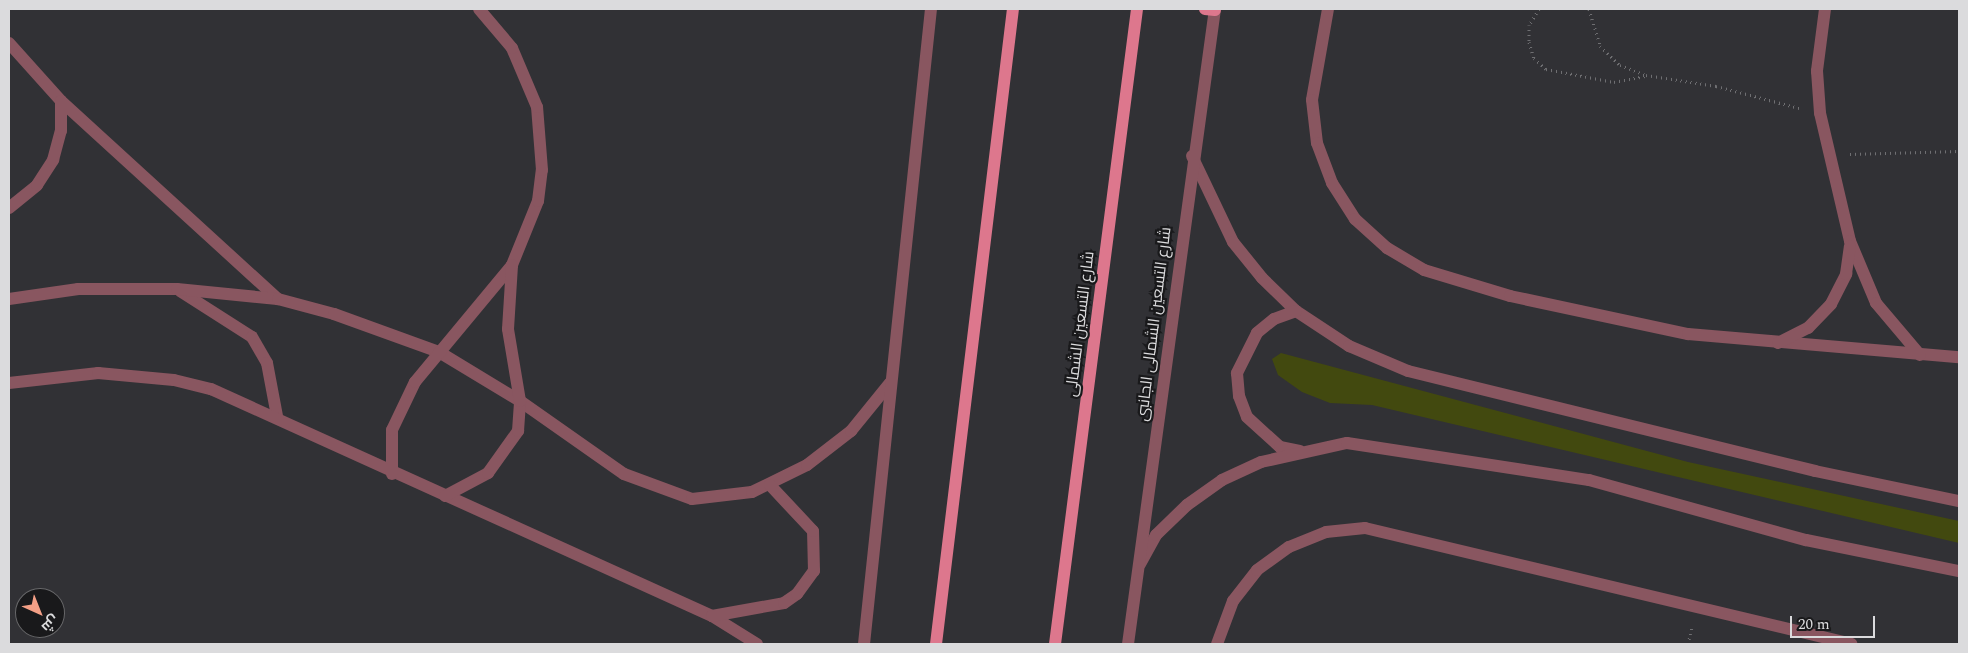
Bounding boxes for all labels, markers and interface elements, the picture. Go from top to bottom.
street label: شارع التسعين الشمالى الجانبى [1133,226,1175,422]
street label: شارع التسعين الشمالى [1062,250,1098,398]
north arrow [15,588,65,638]
scale bar [1793,606,1878,638]
text: ش [36,610,64,637]
text: 20 m [1798,613,1830,636]

